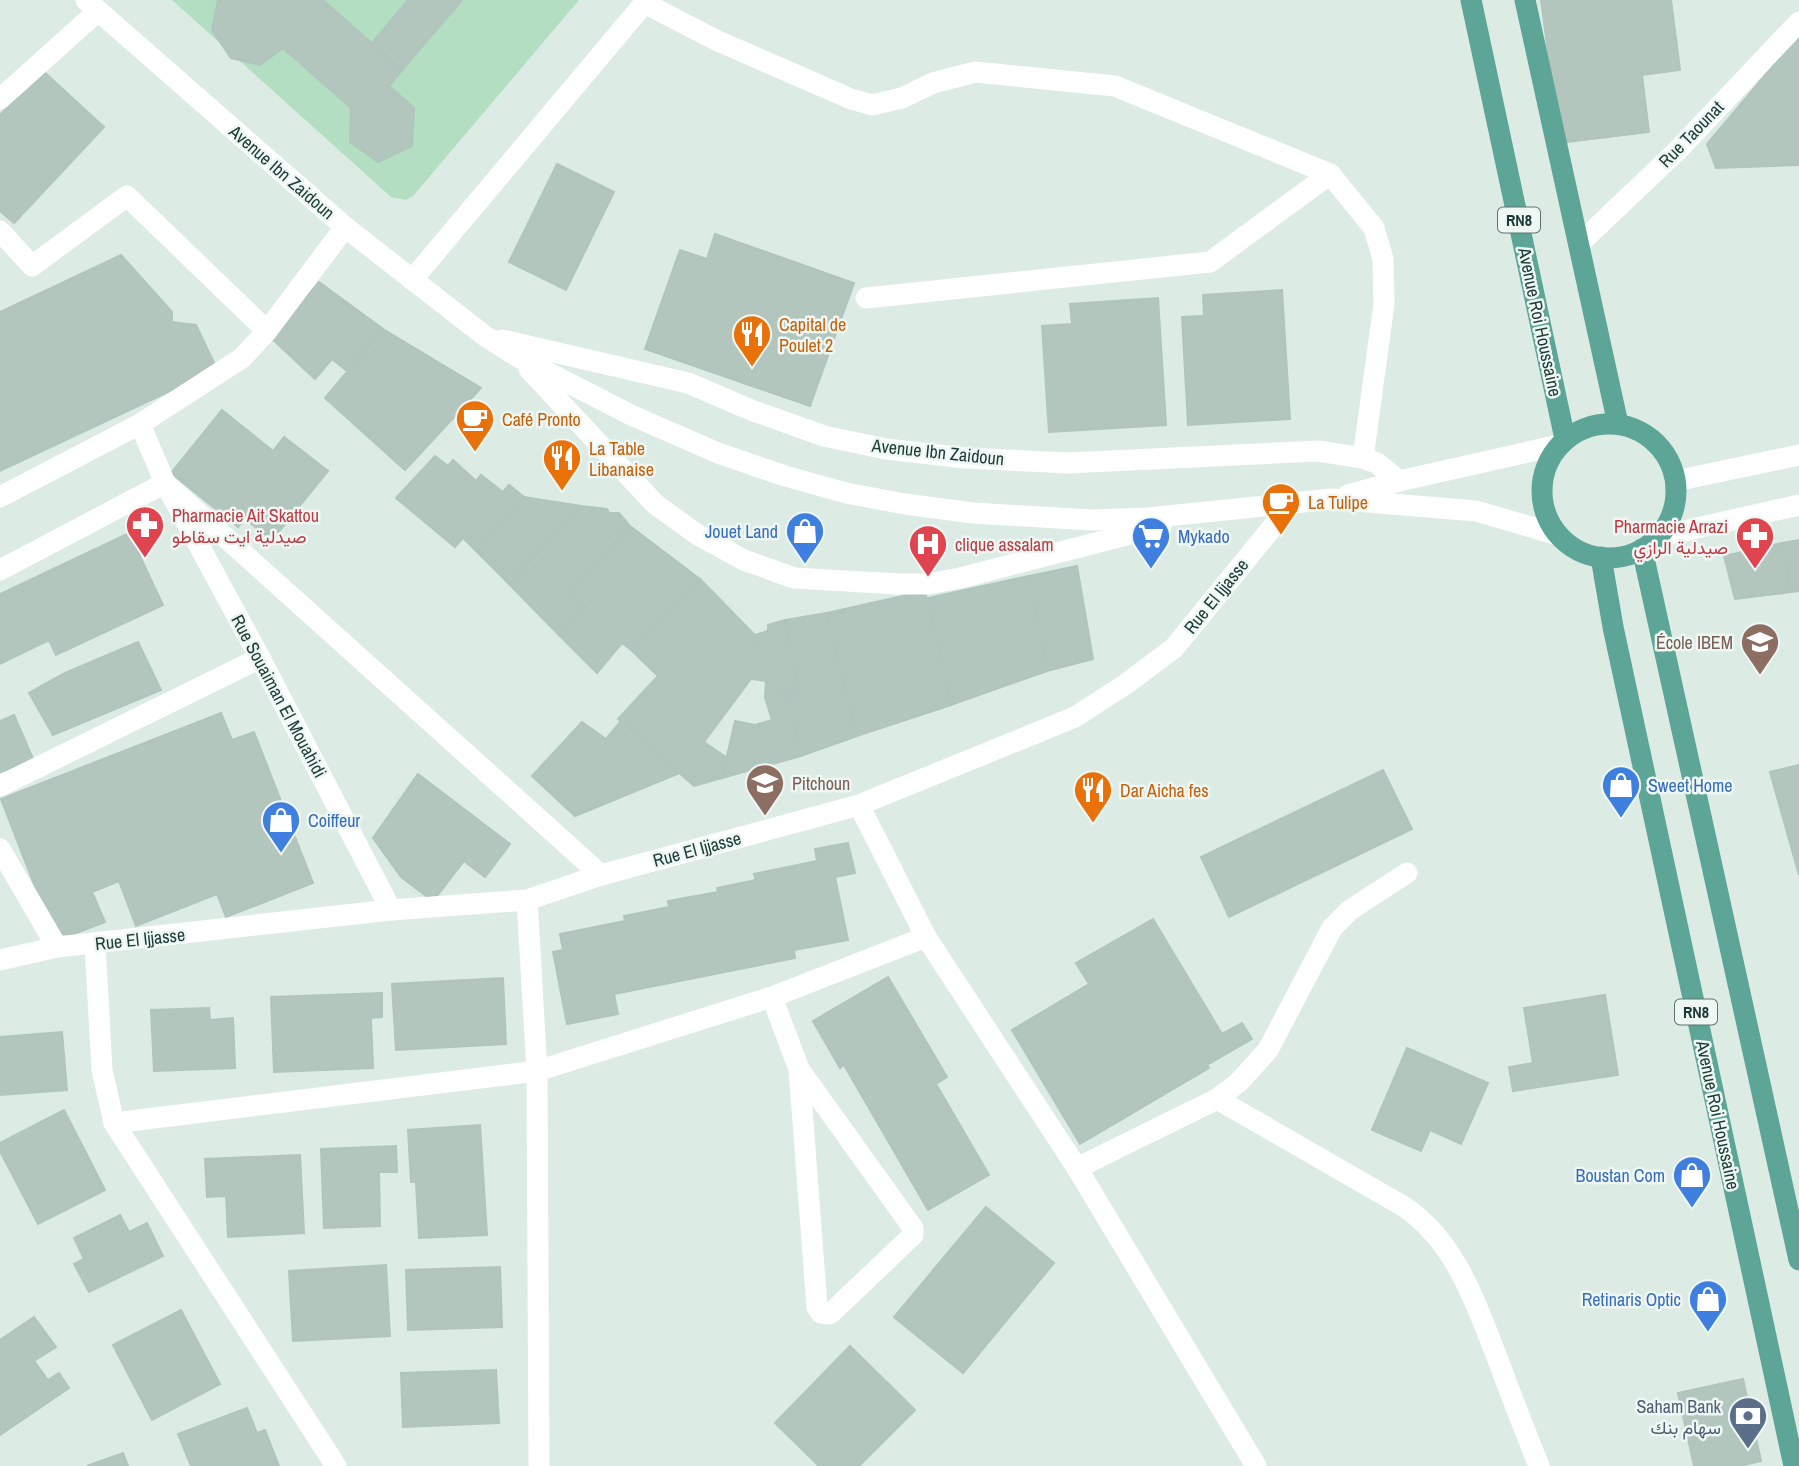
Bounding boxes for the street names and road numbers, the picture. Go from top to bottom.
street label: Rue Taounat [1653,95,1729,173]
street label: Avenue Ibn Zaidoun [223,118,340,225]
road number: RN8 [1498,208,1540,232]
street label: Avenue Roi Houssaine [1512,244,1568,399]
street label: Avenue Ibn Zaidoun [870,433,1005,471]
street label: Rue El Ijjasse [1178,553,1254,639]
street label: Rue Souaiman El Mouahidi [225,610,333,782]
street label: Rue El Ijjasse [650,825,744,873]
street label: Rue El Ijjasse [94,922,186,956]
road number: RN8 [1675,1000,1717,1024]
street label: Avenue Roi Houssaine [1690,1037,1746,1192]

